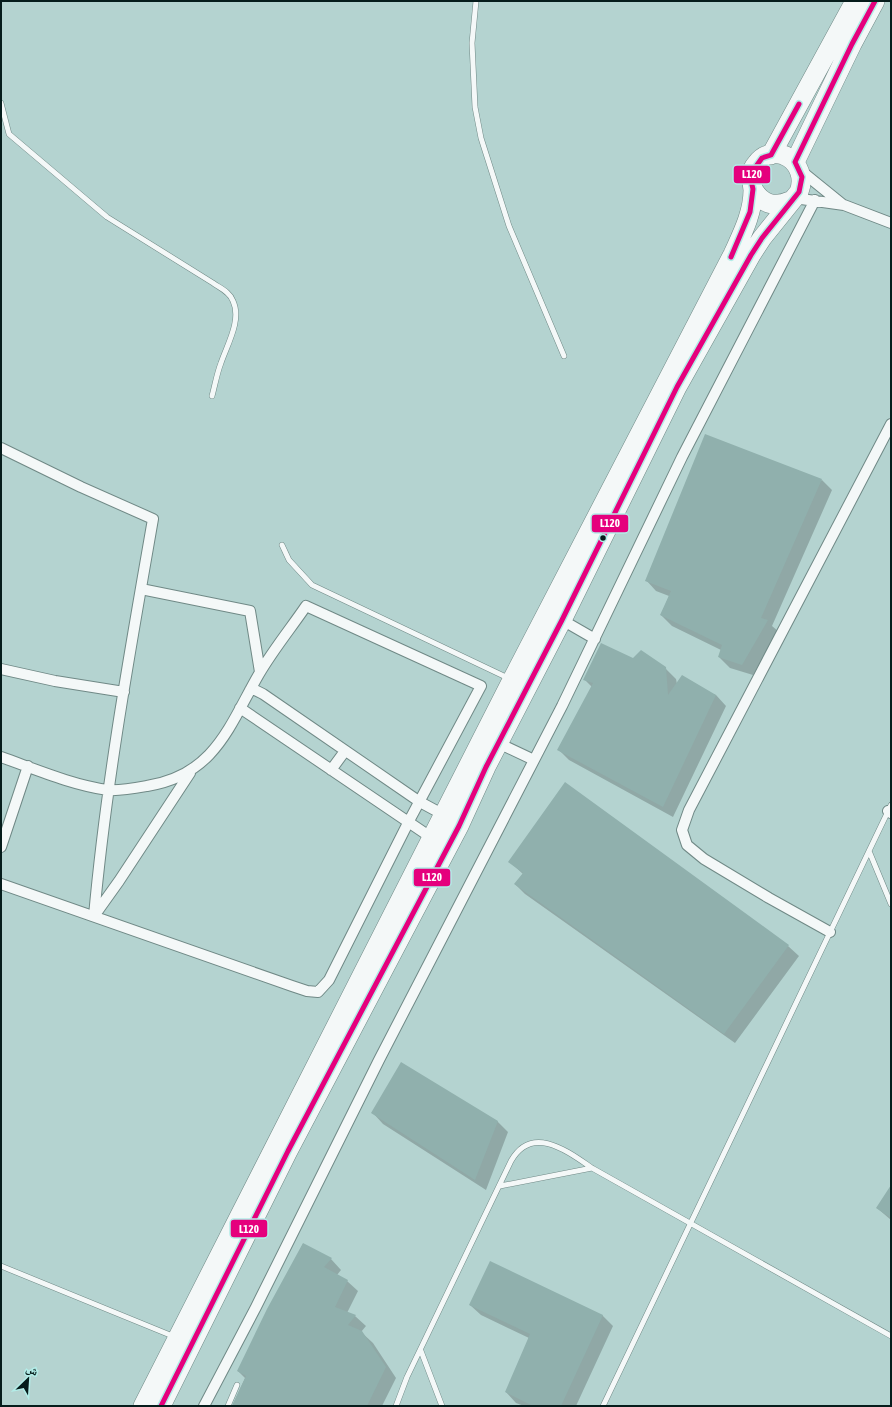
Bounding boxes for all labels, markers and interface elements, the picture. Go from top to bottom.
line badge: L120 [733,165,771,184]
text: L120 [742,168,762,180]
line badge: L120 [591,514,629,533]
text: L120 [600,517,620,529]
unlabelled marker [598,533,608,543]
line badge: L120 [413,868,451,887]
text: L120 [422,871,442,883]
line badge: L120 [230,1219,268,1238]
text: L120 [239,1223,259,1235]
north arrow [8,1359,48,1399]
text: ش [24,1362,40,1380]

